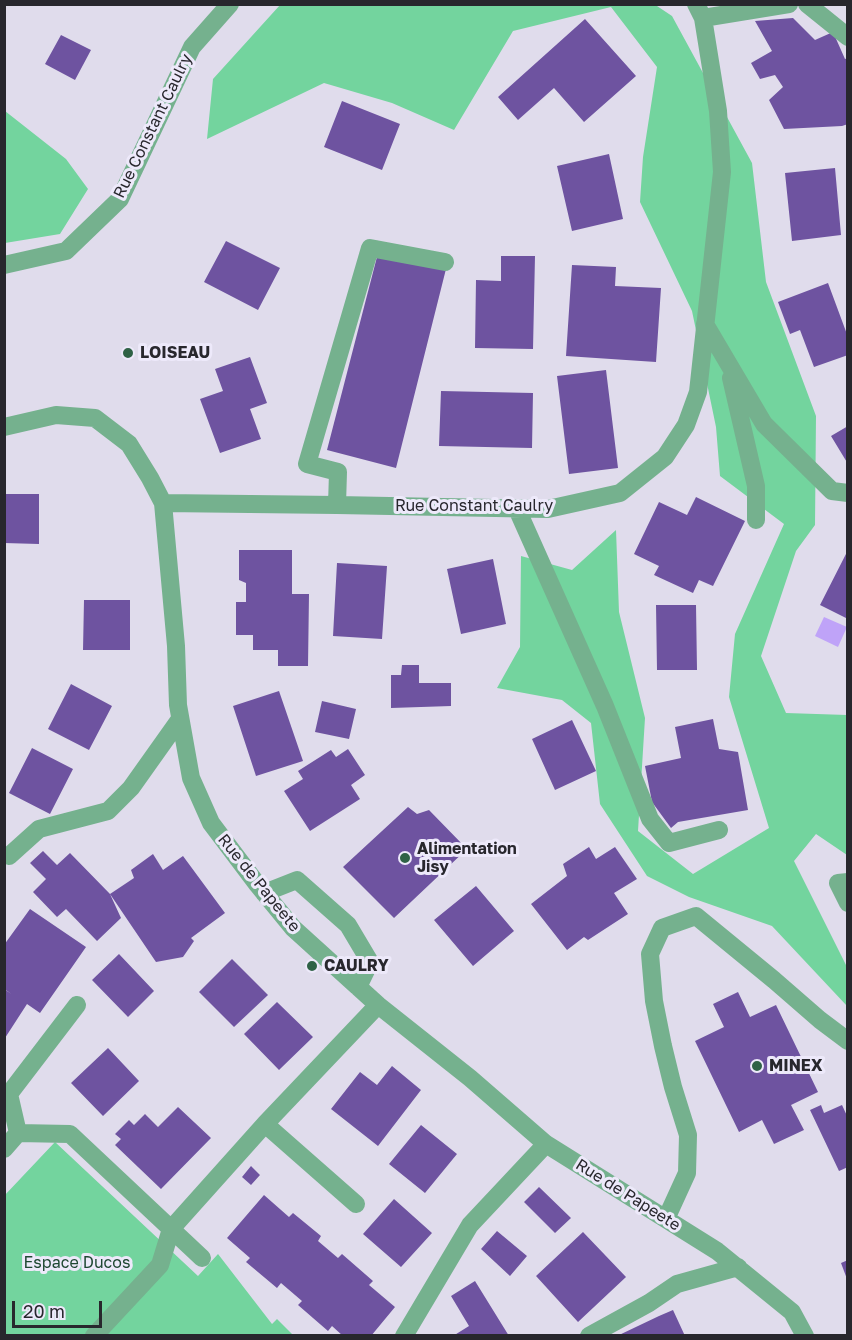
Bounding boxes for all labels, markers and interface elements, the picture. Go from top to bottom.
street label: Rue Constant Caulry [110,51,196,201]
place label: LOISEAU [140,343,210,363]
marker: LOISEAU [121,346,135,360]
street label: Rue Constant Caulry [395,496,553,516]
street label: Rue de Papeete [214,830,304,936]
place label: Alimentation Jisy [417,839,517,877]
marker: Alimentation Jisy [398,851,412,865]
place label: CAULRY [324,956,389,976]
marker: CAULRY [305,959,319,973]
place label: MINEX [769,1056,822,1076]
marker: MINEX [750,1059,764,1073]
street label: Rue de Papeete [572,1155,684,1235]
park label: Espace Ducos [24,1253,130,1273]
scale bar [15,1289,105,1327]
text: 20 m [23,1300,65,1322]

